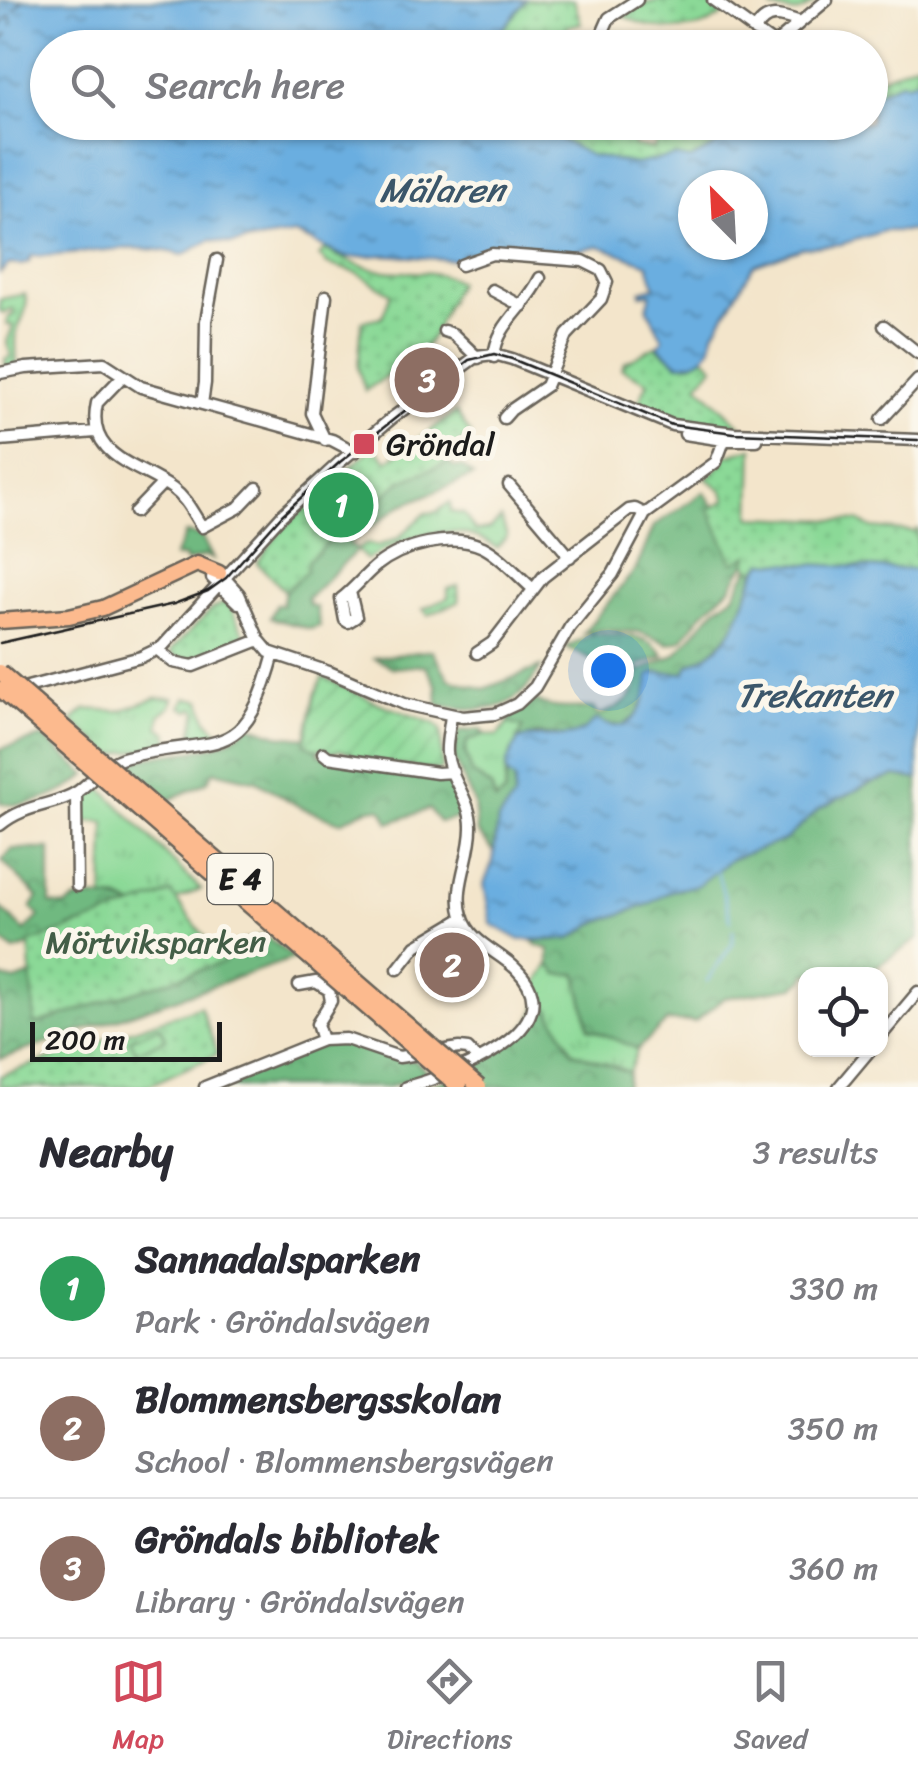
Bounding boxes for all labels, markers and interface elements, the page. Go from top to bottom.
search box [30,30,888,140]
text: Search here [145,52,345,119]
icon: search [65,58,120,113]
water label: Mälaren [379,159,508,221]
north arrow [678,170,768,260]
pin: 3 [394,342,460,418]
place label: Gröndal [386,416,495,473]
marker: Gröndal [351,431,377,457]
pin: 1 [308,468,374,542]
your location [583,645,634,696]
water label: Trekanten [737,664,895,726]
road number: E 4 [208,854,272,904]
park label: Mörtviksparken [46,914,266,971]
pin: 2 [420,928,484,1002]
map controls [798,967,888,1057]
button: locate [798,967,888,1057]
text: 200 m [45,1015,125,1064]
scale bar [30,1017,222,1062]
text: Nearby [40,1115,173,1189]
text: 3 results [753,1124,878,1181]
text: Sannadalsparken [135,1226,420,1293]
text: 1 [66,1260,79,1317]
text: 330 m [790,1260,878,1317]
text: Park · Gröndalsvägen [135,1293,430,1350]
text: Blommensbergsskolan [135,1366,501,1433]
text: 2 [63,1400,82,1457]
text: 350 m [788,1400,878,1457]
text: School · Blommensbergsvägen [135,1433,554,1490]
text: Gröndals bibliotek [135,1506,439,1573]
text: 3 [64,1540,81,1597]
text: 360 m [789,1540,878,1597]
text: Library · Gröndalsvägen [135,1573,464,1630]
tab: Map [111,1654,166,1763]
tab: Directions [387,1654,512,1763]
tab: Saved [734,1654,807,1763]

